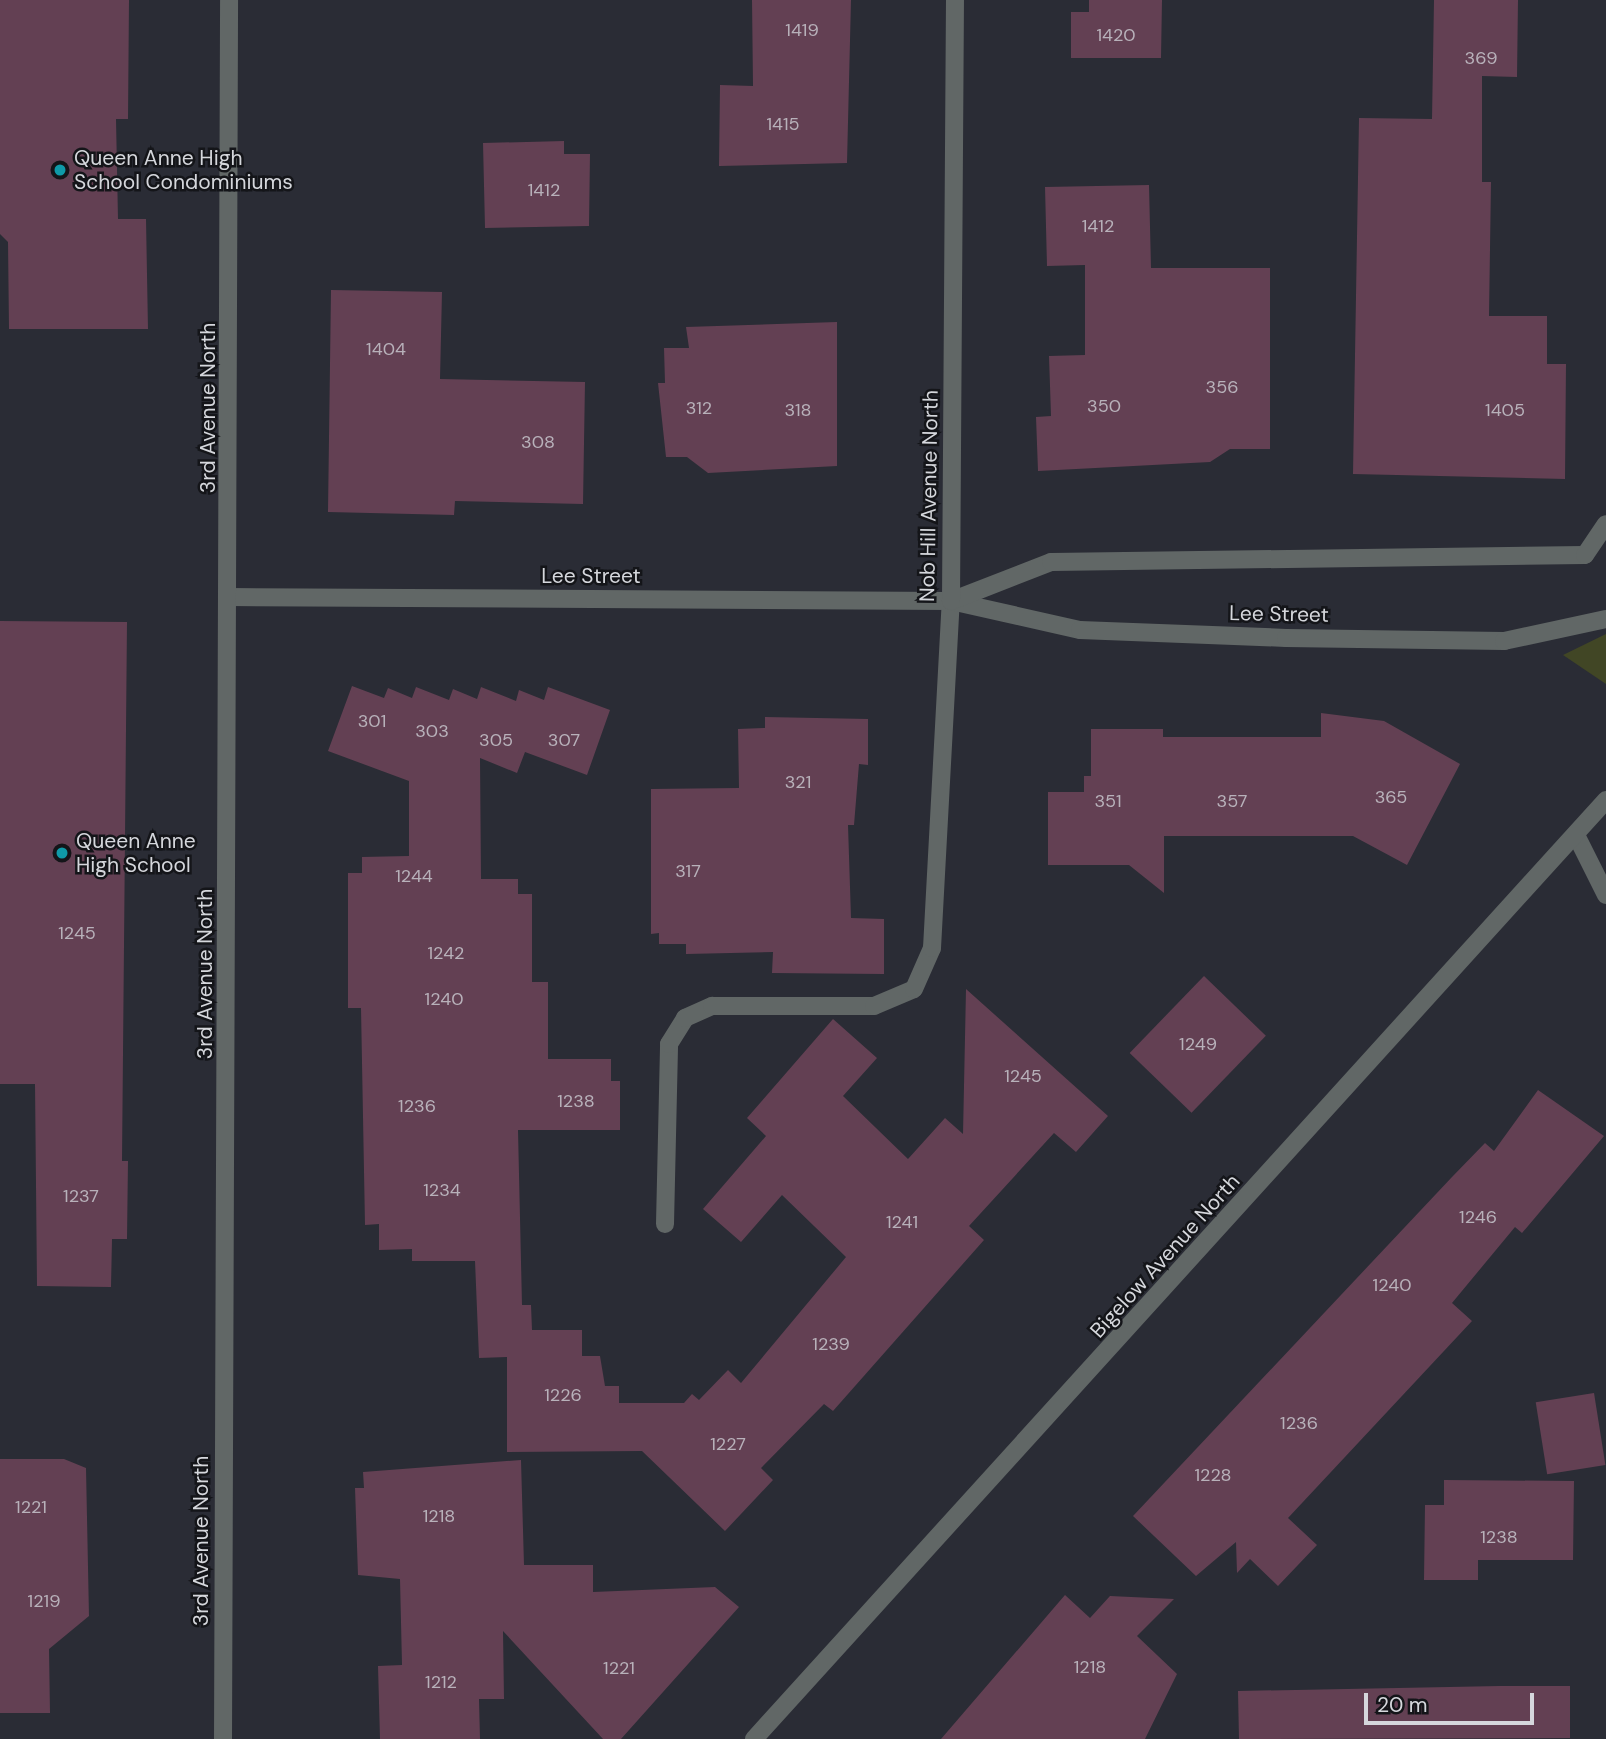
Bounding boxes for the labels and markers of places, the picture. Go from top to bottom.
place label: Queen Anne High School Condominiums [74,145,293,195]
marker: Queen Anne High School Condominiums [52,162,68,178]
place label: Queen Anne High School [76,828,196,878]
marker: Queen Anne High School [54,845,70,861]

